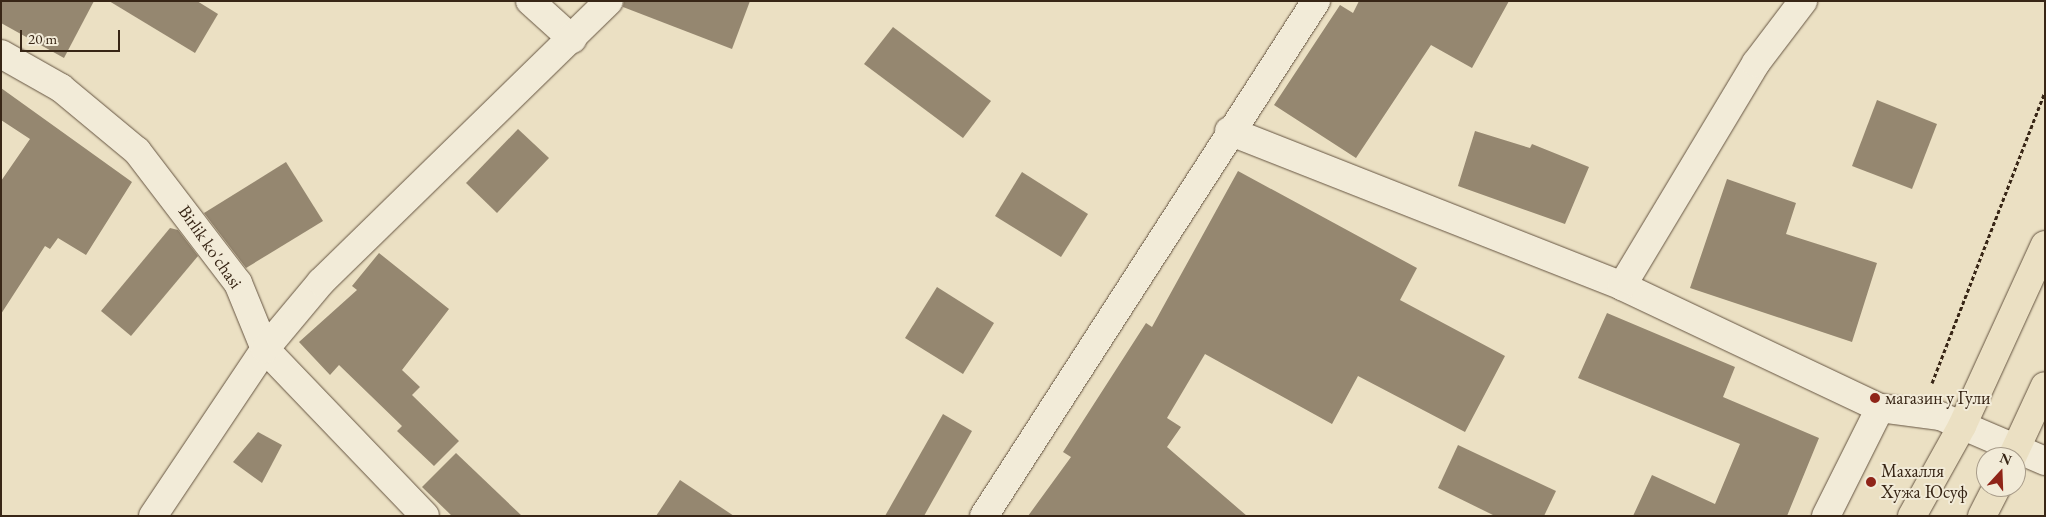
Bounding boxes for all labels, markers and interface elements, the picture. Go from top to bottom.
scale bar [22,20,122,52]
text: 20 m [28,29,57,48]
street label: Birlik ko'chasi [173,201,247,293]
place label: магазин у Гули [1885,387,1991,409]
marker: магазин у Гули [1869,392,1881,404]
north arrow [1976,447,2026,497]
text: N [1997,448,2014,469]
place label: Махалля Хужа Юсуф [1881,461,1968,504]
marker: Махалля Хужа Юсуф [1865,476,1877,488]

